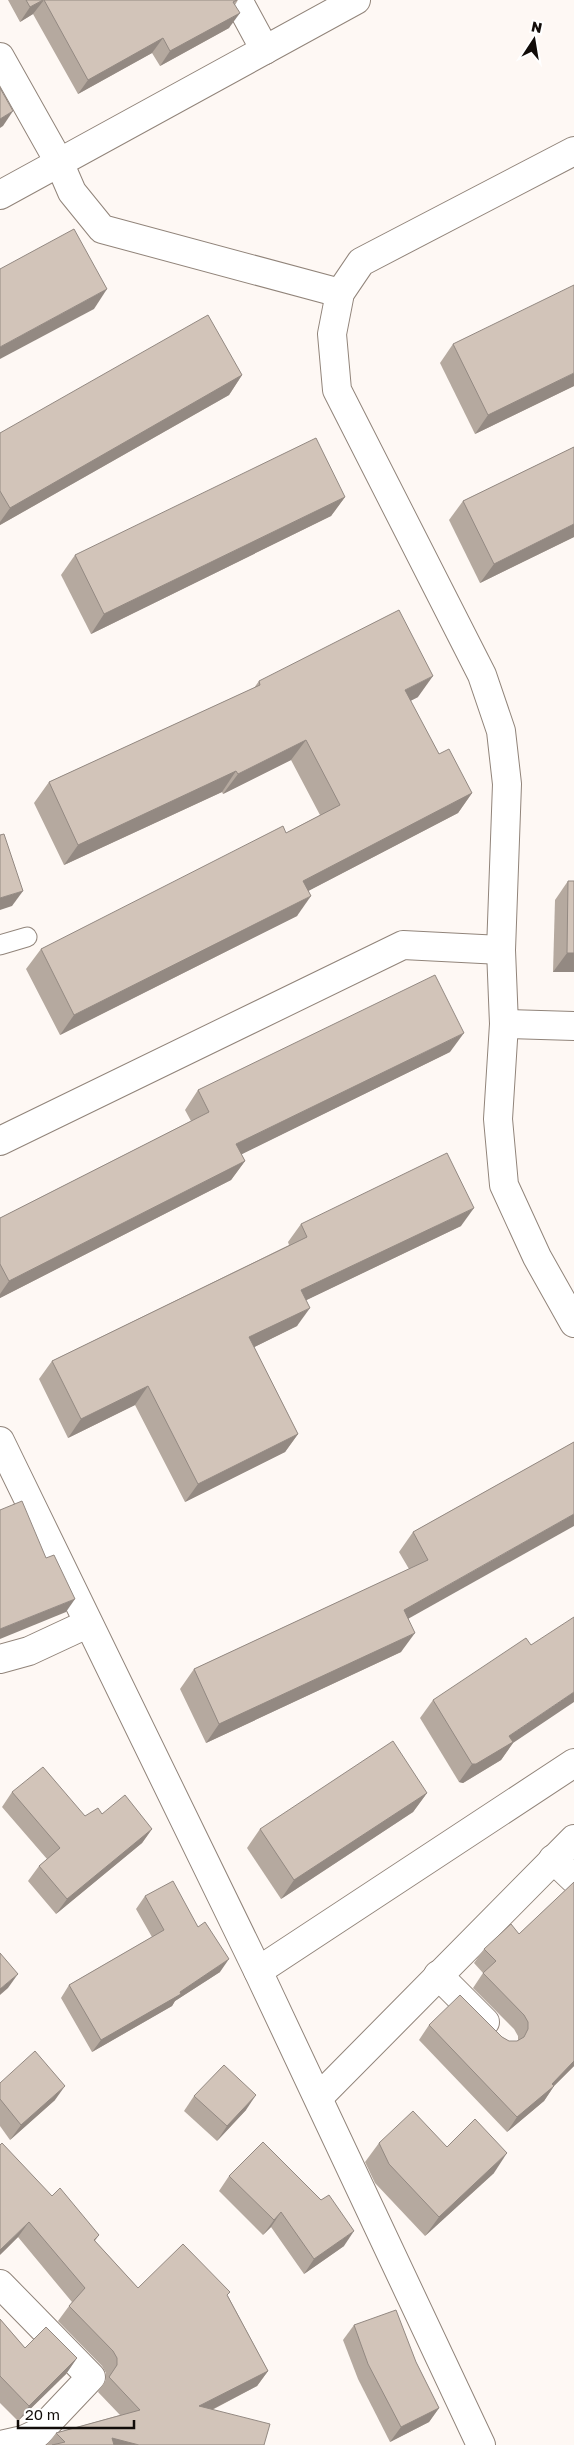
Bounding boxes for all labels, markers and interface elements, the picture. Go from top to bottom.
north arrow [509,15,559,65]
text: N [530,17,544,36]
scale bar [18,2398,134,2430]
text: 20 m [25,2405,60,2423]

